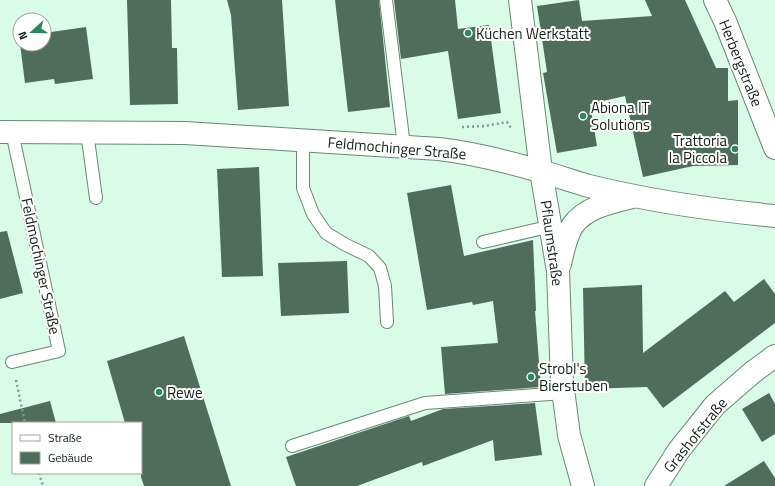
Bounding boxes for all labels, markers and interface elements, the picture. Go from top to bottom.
north arrow [12,12,52,52]
street label: Herbergstraße [713,16,769,110]
place label: Küchen Werkstatt [476,22,590,45]
marker: Küchen Werkstatt [463,28,473,38]
text: N [14,29,31,42]
place label: Abiona IT Solutions [591,96,650,136]
marker: Abiona IT Solutions [578,111,588,121]
place label: Trattoria la Piccola [669,129,727,169]
street label: Feldmochinger Straße [327,130,467,166]
marker: Trattoria la Piccola [730,144,740,154]
street label: Feldmochinger Straße [15,196,67,336]
street label: Pflaumstraße [535,199,569,287]
place label: Strobl's Bierstuben [539,357,608,397]
marker: Strobl's Bierstuben [526,372,536,382]
place label: Rewe [167,381,203,404]
marker: Rewe [154,387,164,397]
street label: Grashofstraße [657,392,733,478]
legend [12,422,142,474]
text: Straße [48,428,82,447]
text: Gebäude [48,448,93,467]

